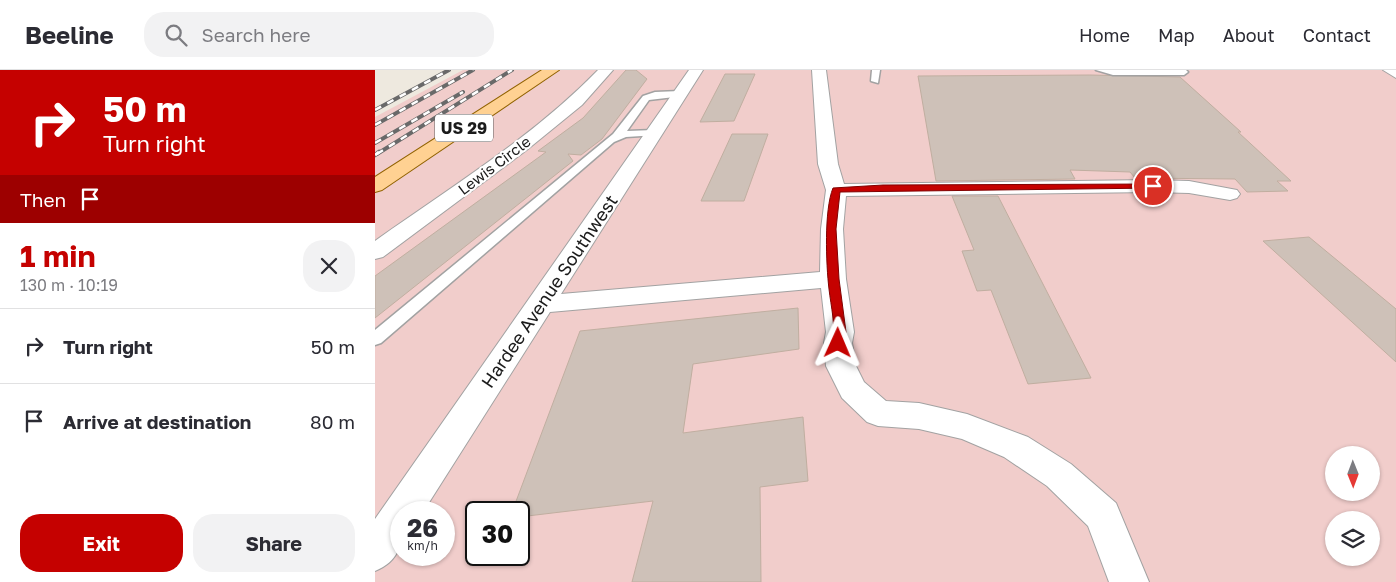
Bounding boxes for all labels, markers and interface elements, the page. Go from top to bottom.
search box [144,12,494,57]
text: Beeline [25,20,114,49]
icon: search [162,21,190,49]
text: Search here [202,23,310,46]
text: Home [1079,24,1130,46]
text: Map [1158,24,1195,46]
text: About [1223,24,1275,46]
text: Contact [1303,24,1371,46]
text: 50 m [103,88,186,130]
icon: right [20,90,85,155]
road number: US 29 [435,114,493,142]
text: Turn right [103,130,206,157]
street label: Lewis Circle [454,132,534,198]
pin [1132,165,1174,207]
icon: arrive [1139,172,1167,200]
icon: arrive [76,185,104,213]
text: Then [20,188,66,211]
street label: Hardee Avenue Southwest [476,190,622,392]
text: 1 min [20,238,96,274]
button: close [303,240,355,292]
text: 130 m · 10:19 [20,275,118,295]
position arrow [811,316,863,368]
icon: right [20,332,48,360]
text: Turn right [63,335,153,358]
text: 50 m [311,335,355,358]
icon: arrive [20,407,48,435]
text: Arrive at destination [63,410,251,433]
text: 80 m [310,410,355,433]
north arrow [1325,446,1380,501]
map controls [1325,446,1380,566]
speed limit sign: 30 [465,501,530,566]
button: layers [1325,511,1380,566]
text: 26 [407,512,438,543]
button: Exit [20,514,183,572]
button: Share [193,514,355,572]
text: km/h [407,538,438,553]

